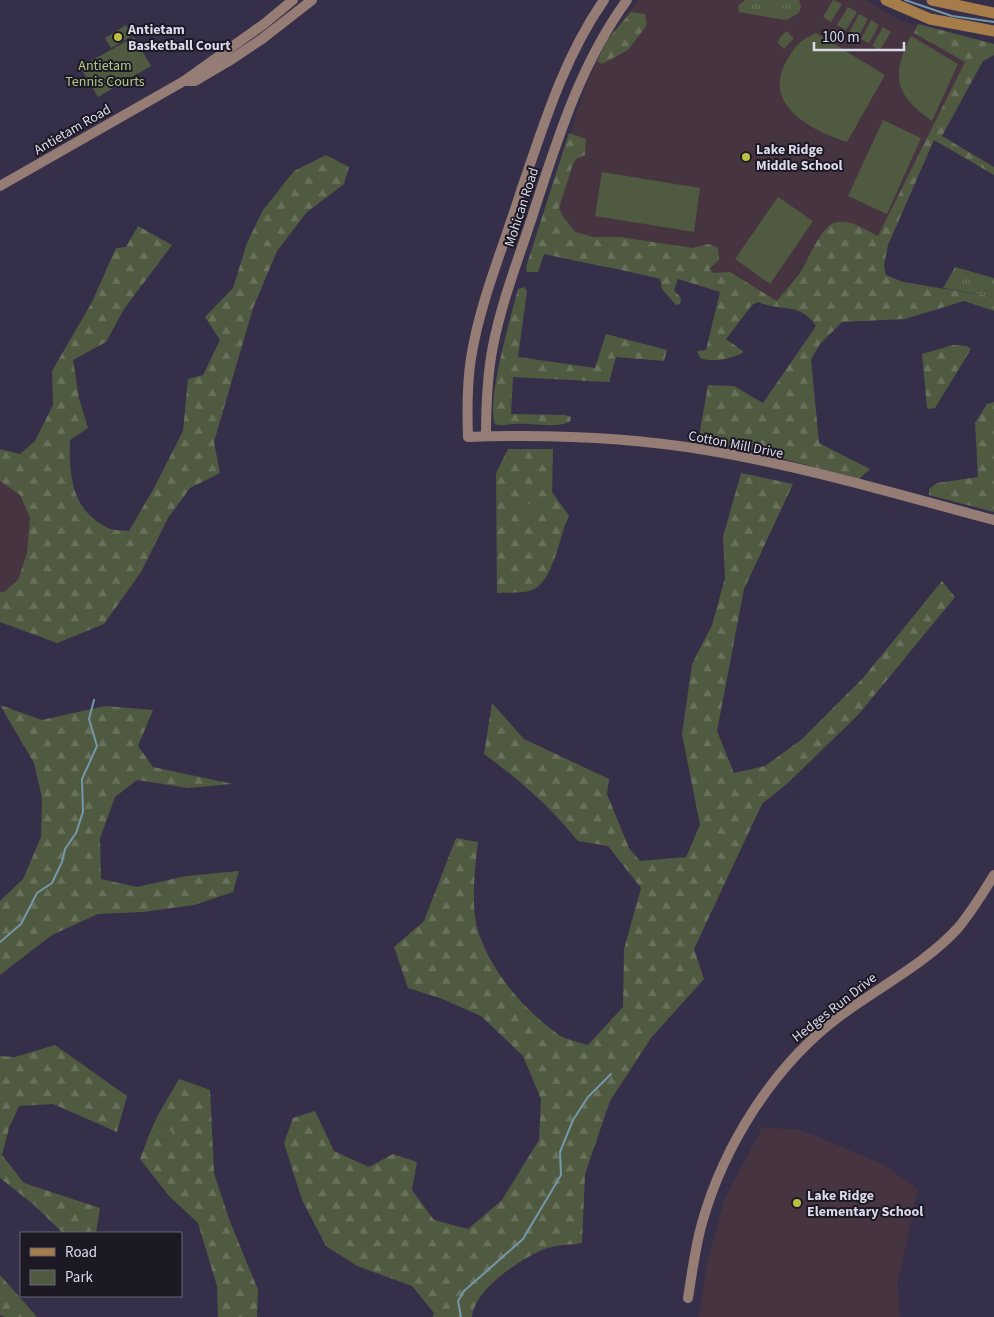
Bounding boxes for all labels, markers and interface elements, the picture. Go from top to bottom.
place label: Antietam Basketball Court [127,20,231,56]
scale bar [814,20,904,52]
text: 100 m [822,27,860,48]
marker: Antietam Basketball Court [112,31,124,43]
park label: Antietam Tennis Courts [65,56,145,92]
street label: Antietam Road [30,100,115,160]
place label: Lake Ridge Middle School [756,140,843,176]
marker: Lake Ridge Middle School [740,151,752,163]
street label: Mohican Road [500,165,544,250]
street label: Cotton Mill Drive [687,426,785,464]
street label: Hedges Run Drive [788,968,881,1047]
place label: Lake Ridge Elementary School [807,1186,923,1222]
marker: Lake Ridge Elementary School [791,1197,803,1209]
legend [20,1232,182,1297]
text: Road [65,1242,97,1263]
text: Park [65,1267,94,1288]

